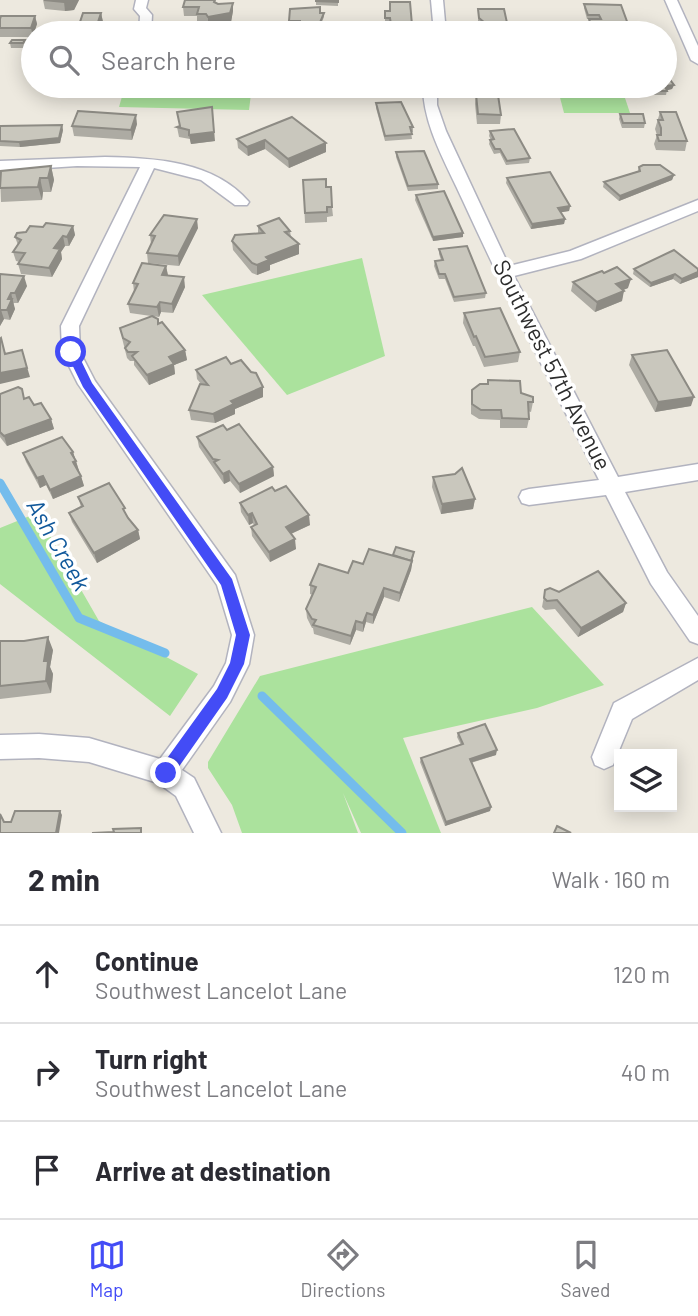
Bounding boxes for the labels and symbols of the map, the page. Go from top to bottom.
street label: Southwest 57th Avenue [488,255,618,474]
route start [55,336,86,367]
water label: Ash Creek [21,493,97,596]
route end [150,757,181,788]

